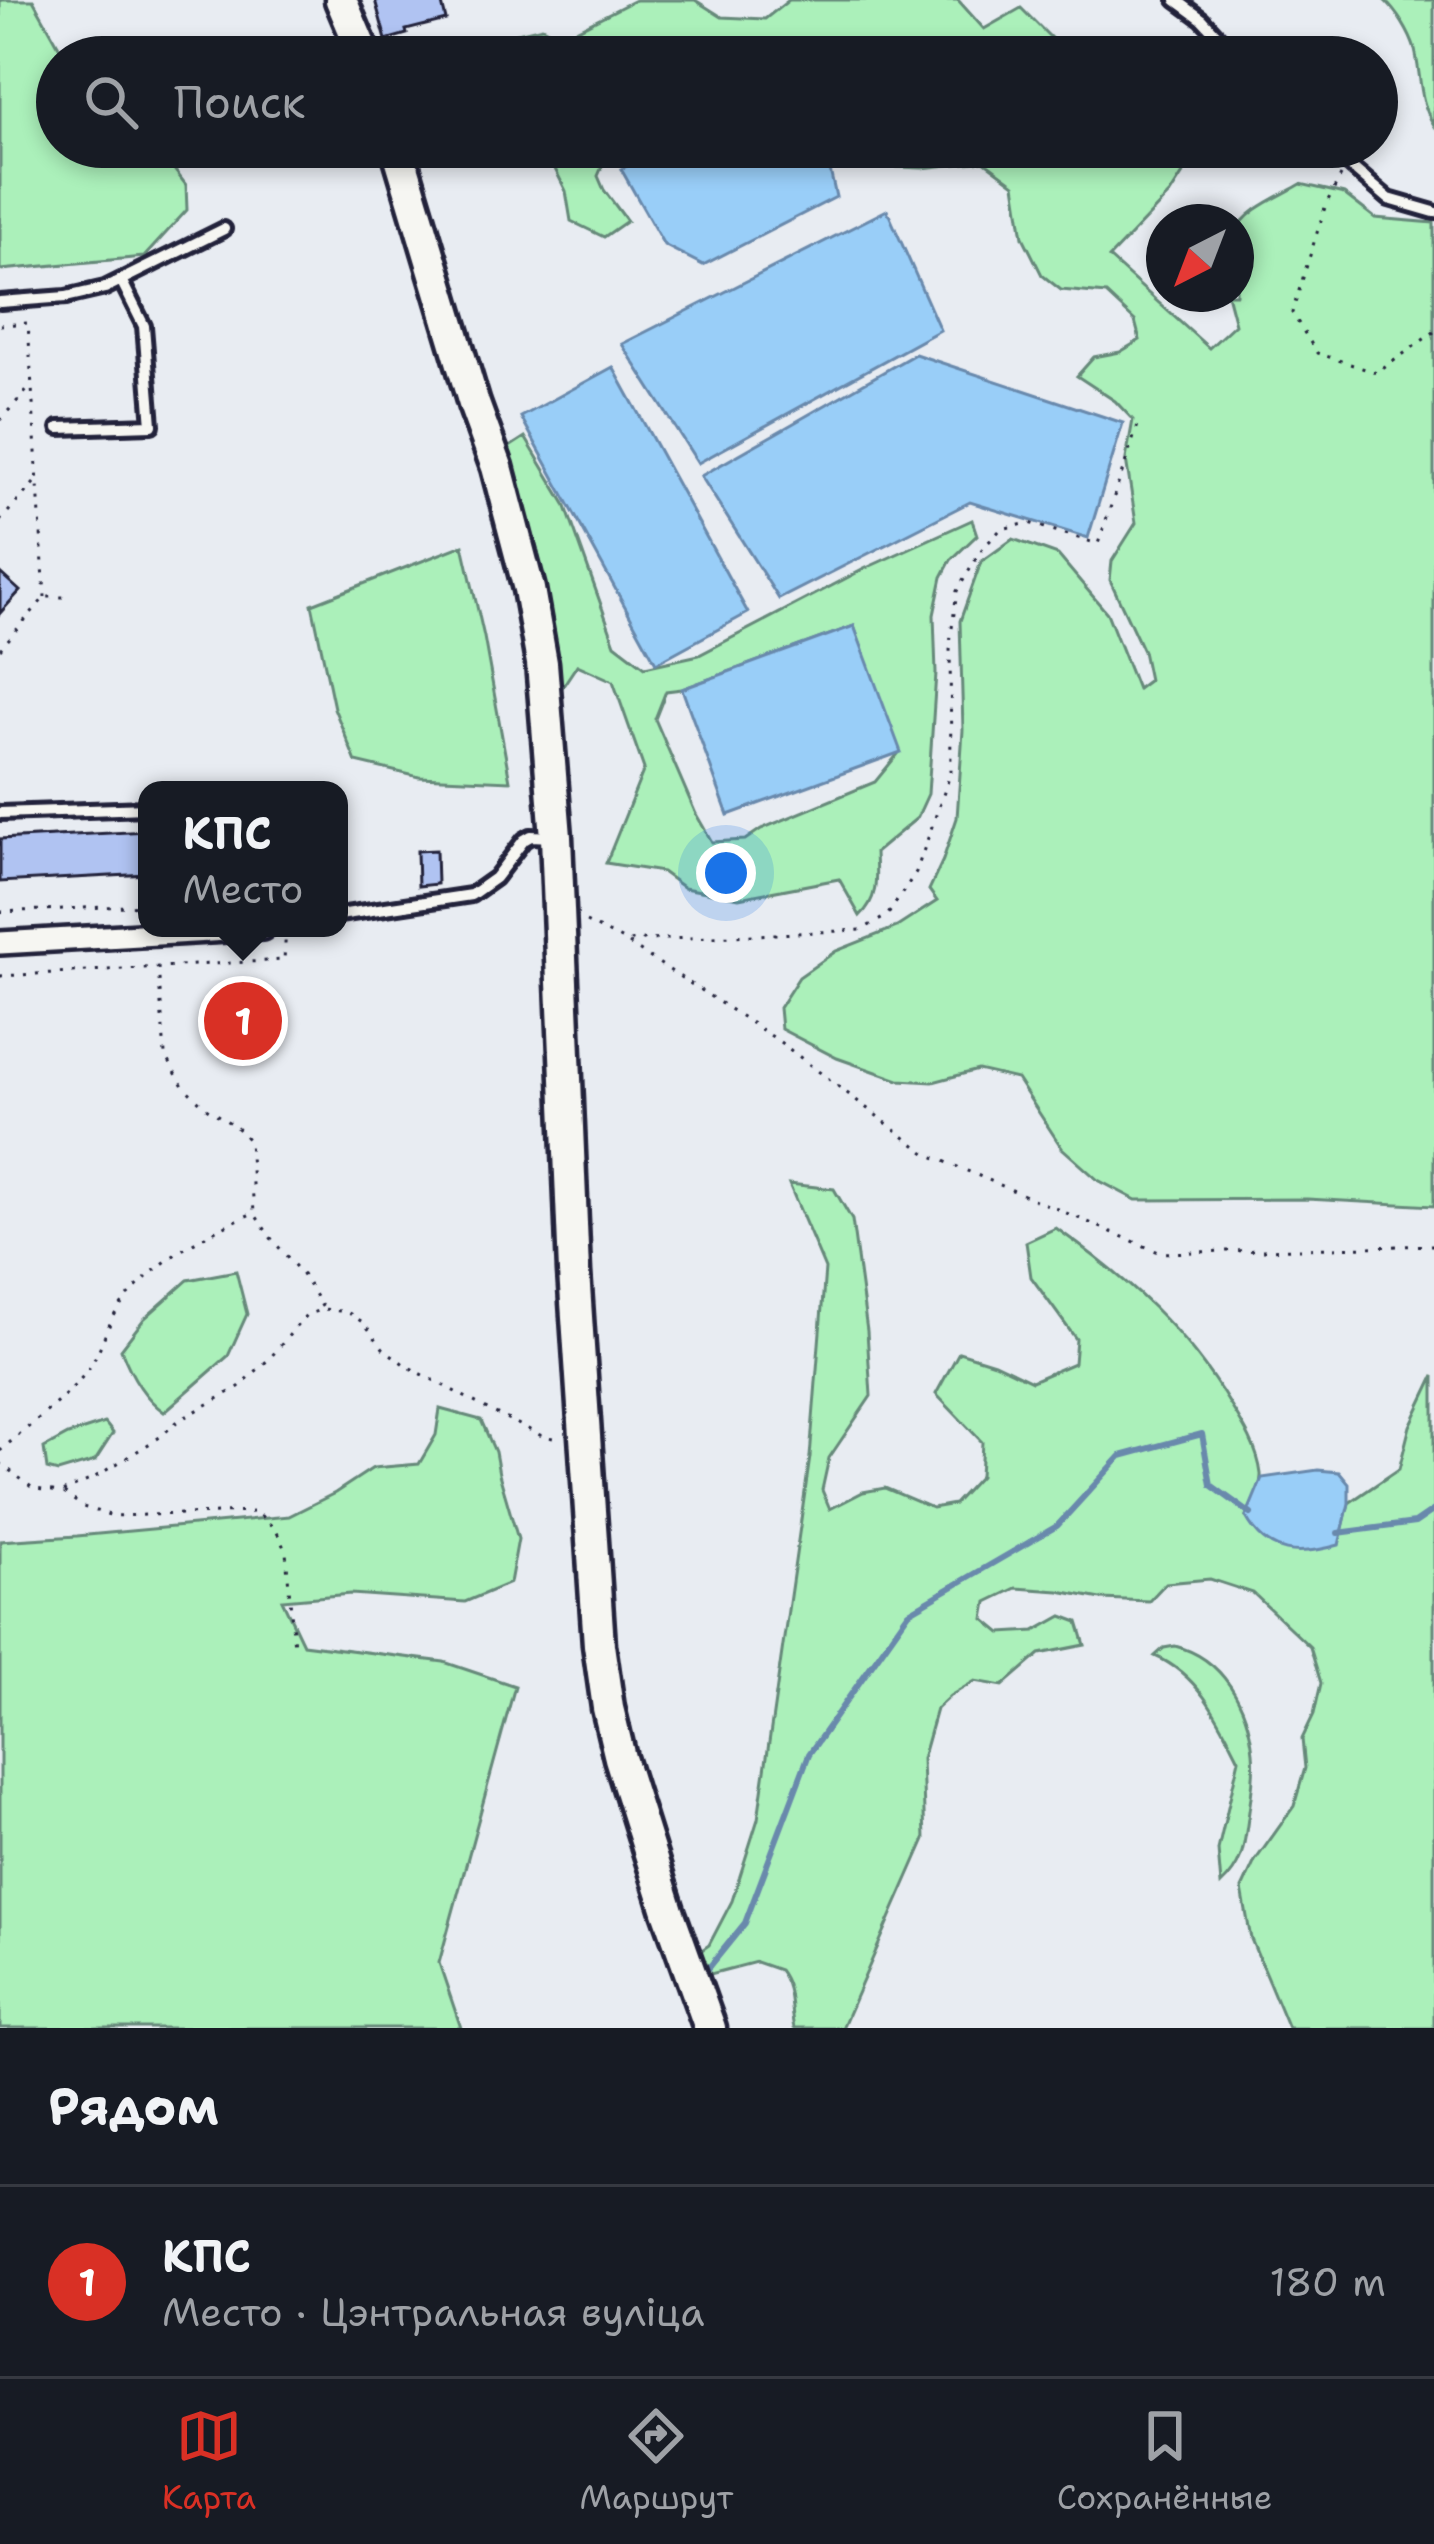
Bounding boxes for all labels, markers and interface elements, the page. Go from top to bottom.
search box [36,36,1398,168]
icon: search [78,69,144,135]
text: Поиск [174,72,305,132]
north arrow [1146,204,1254,312]
popup [138,781,348,937]
text: КПС [183,803,272,863]
your location [696,843,756,903]
text: Место [183,863,303,915]
pin: 1 [204,976,282,1066]
text: Рядом [48,2072,219,2140]
text: КПС [162,2226,251,2286]
text: 1 [78,2256,96,2308]
text: 180 m [1270,2256,1386,2308]
text: Место · Цэнтральная вуліца [162,2286,705,2338]
tab: Карта [162,2403,256,2520]
tab: Маршрут [579,2403,733,2520]
tab: Сохранённые [1057,2403,1272,2520]

